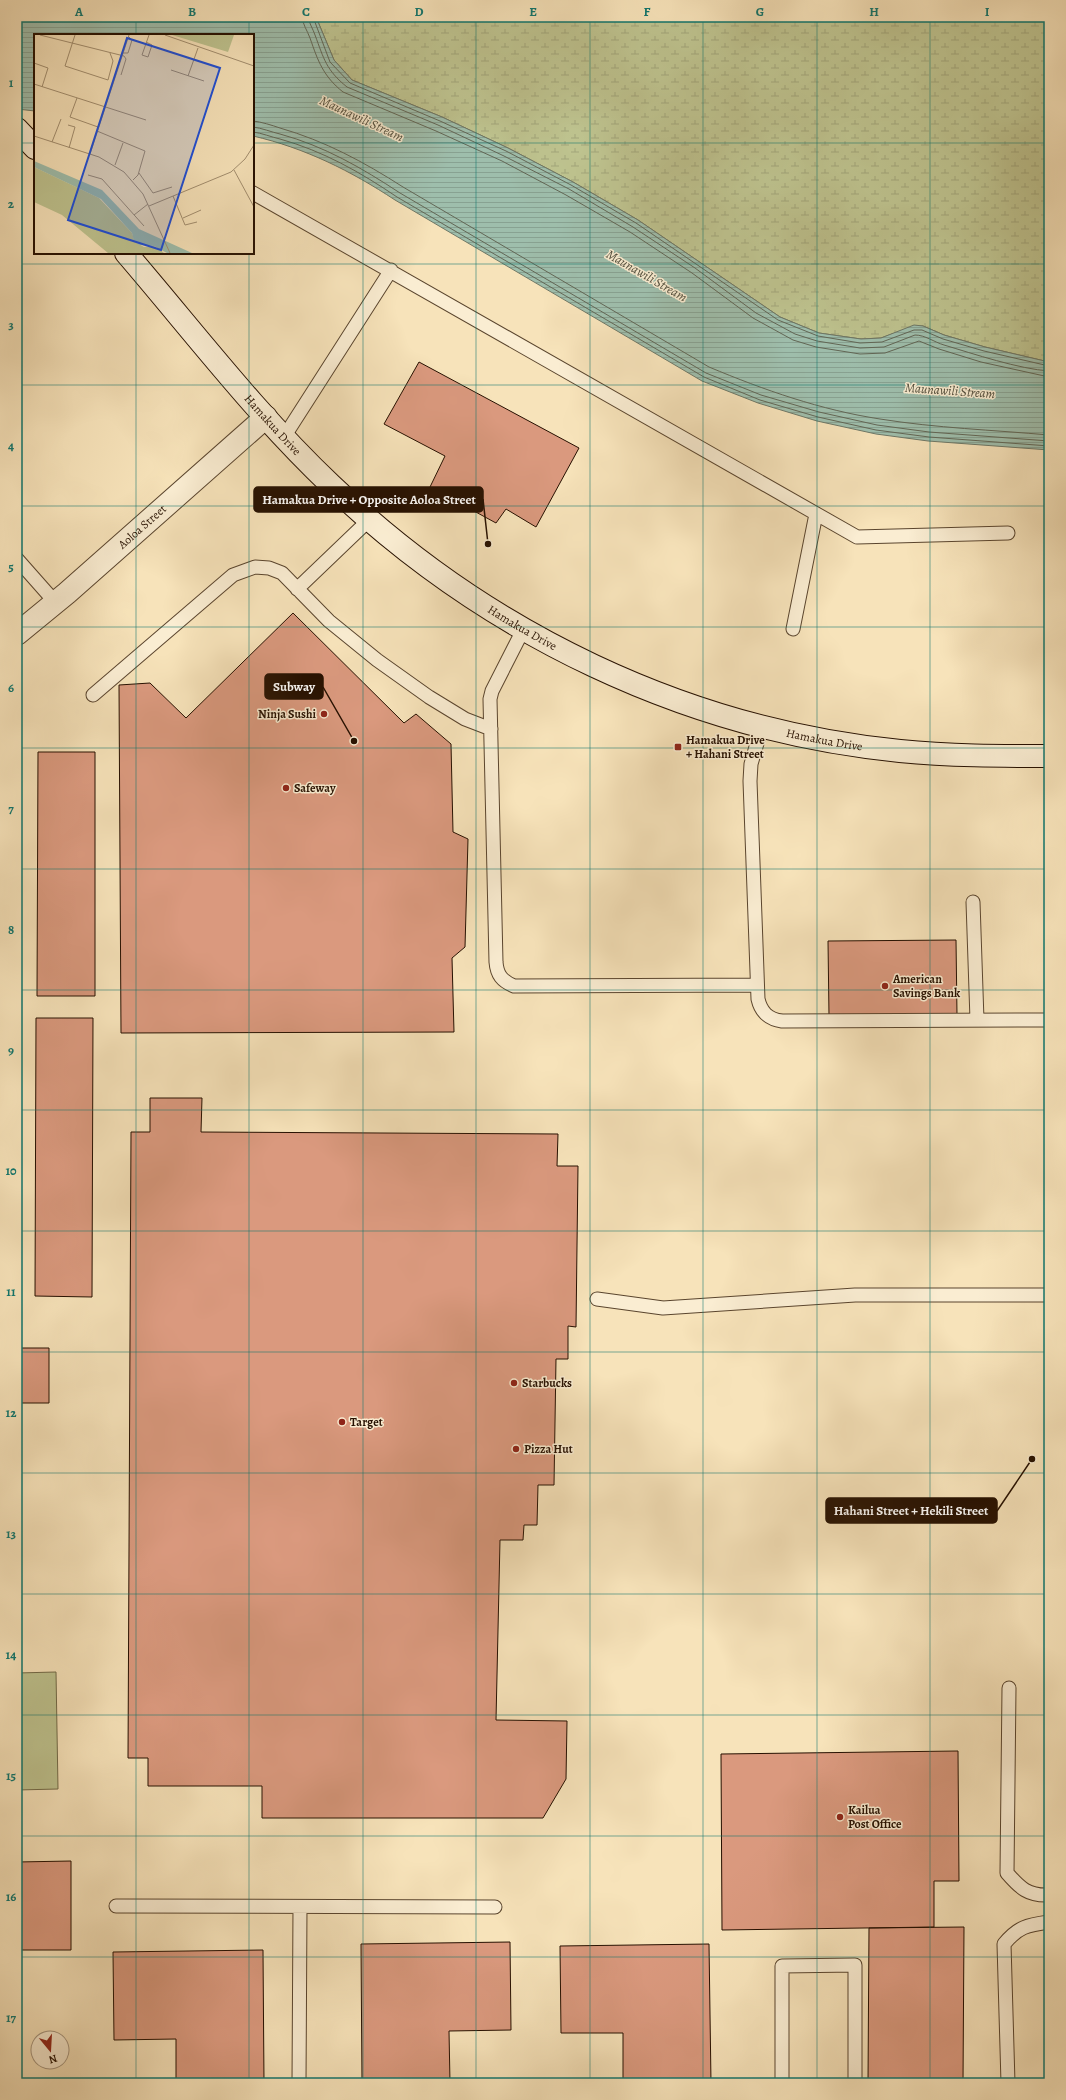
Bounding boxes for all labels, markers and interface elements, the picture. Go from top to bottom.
text: A [74,3,84,20]
text: B [188,3,196,20]
text: C [302,3,310,20]
text: D [414,3,424,20]
text: E [529,3,537,20]
text: F [644,3,651,20]
text: G [756,3,764,20]
text: H [869,3,879,20]
text: I [985,3,990,20]
inset map [34,34,254,254]
text: 1 [9,74,14,91]
water label: Maunawili Stream [317,92,407,145]
text: 2 [8,195,15,212]
water label: Maunawili Stream [603,245,691,306]
text: 3 [8,316,14,333]
water label: Maunawili Stream [904,379,996,402]
street label: Hamakua Drive [241,391,305,459]
text: 4 [8,437,14,454]
callout: Hamakua Drive + Opposite Aoloa Street [254,487,483,512]
text: Hamakua Drive + Opposite Aoloa Street [262,491,477,508]
street label: Aoloa Street [114,501,170,553]
text: 5 [8,558,14,575]
street label: Hamakua Drive [485,601,560,654]
callout: Subway [265,674,323,699]
text: Subway [273,678,316,695]
text: 6 [8,679,14,696]
place label: Ninja Sushi [258,706,316,722]
marker: Ninja Sushi [319,709,329,719]
street label: Hamakua Drive [785,725,864,754]
place label: Hamakua Drive + Hahani Street [686,732,765,762]
marker: Hamakua Drive + Hahani Street [673,742,683,752]
place label: Safeway [294,780,336,796]
marker: Safeway [281,783,291,793]
text: 7 [8,800,14,817]
text: 8 [8,921,14,938]
place label: American Savings Bank [892,971,961,1001]
marker: American Savings Bank [880,981,890,991]
text: 9 [8,1042,14,1059]
text: 10 [5,1162,17,1179]
text: 11 [6,1283,16,1300]
place label: Starbucks [522,1375,572,1391]
marker: Starbucks [509,1378,519,1388]
text: 12 [6,1404,17,1421]
place label: Target [350,1414,383,1430]
marker: Target [337,1417,347,1427]
place label: Pizza Hut [524,1441,573,1457]
marker: Pizza Hut [511,1444,521,1454]
callout: Hahani Street + Hekili Street [826,1498,997,1523]
text: Hahani Street + Hekili Street [834,1502,989,1519]
text: 13 [6,1525,17,1542]
text: 14 [6,1646,16,1663]
text: 15 [6,1767,17,1784]
place label: Kailua Post Office [848,1802,902,1832]
marker: Kailua Post Office [835,1812,845,1822]
text: 16 [6,1888,16,1905]
text: 17 [6,2009,17,2026]
north arrow [30,2030,70,2070]
text: N [47,2051,59,2067]

